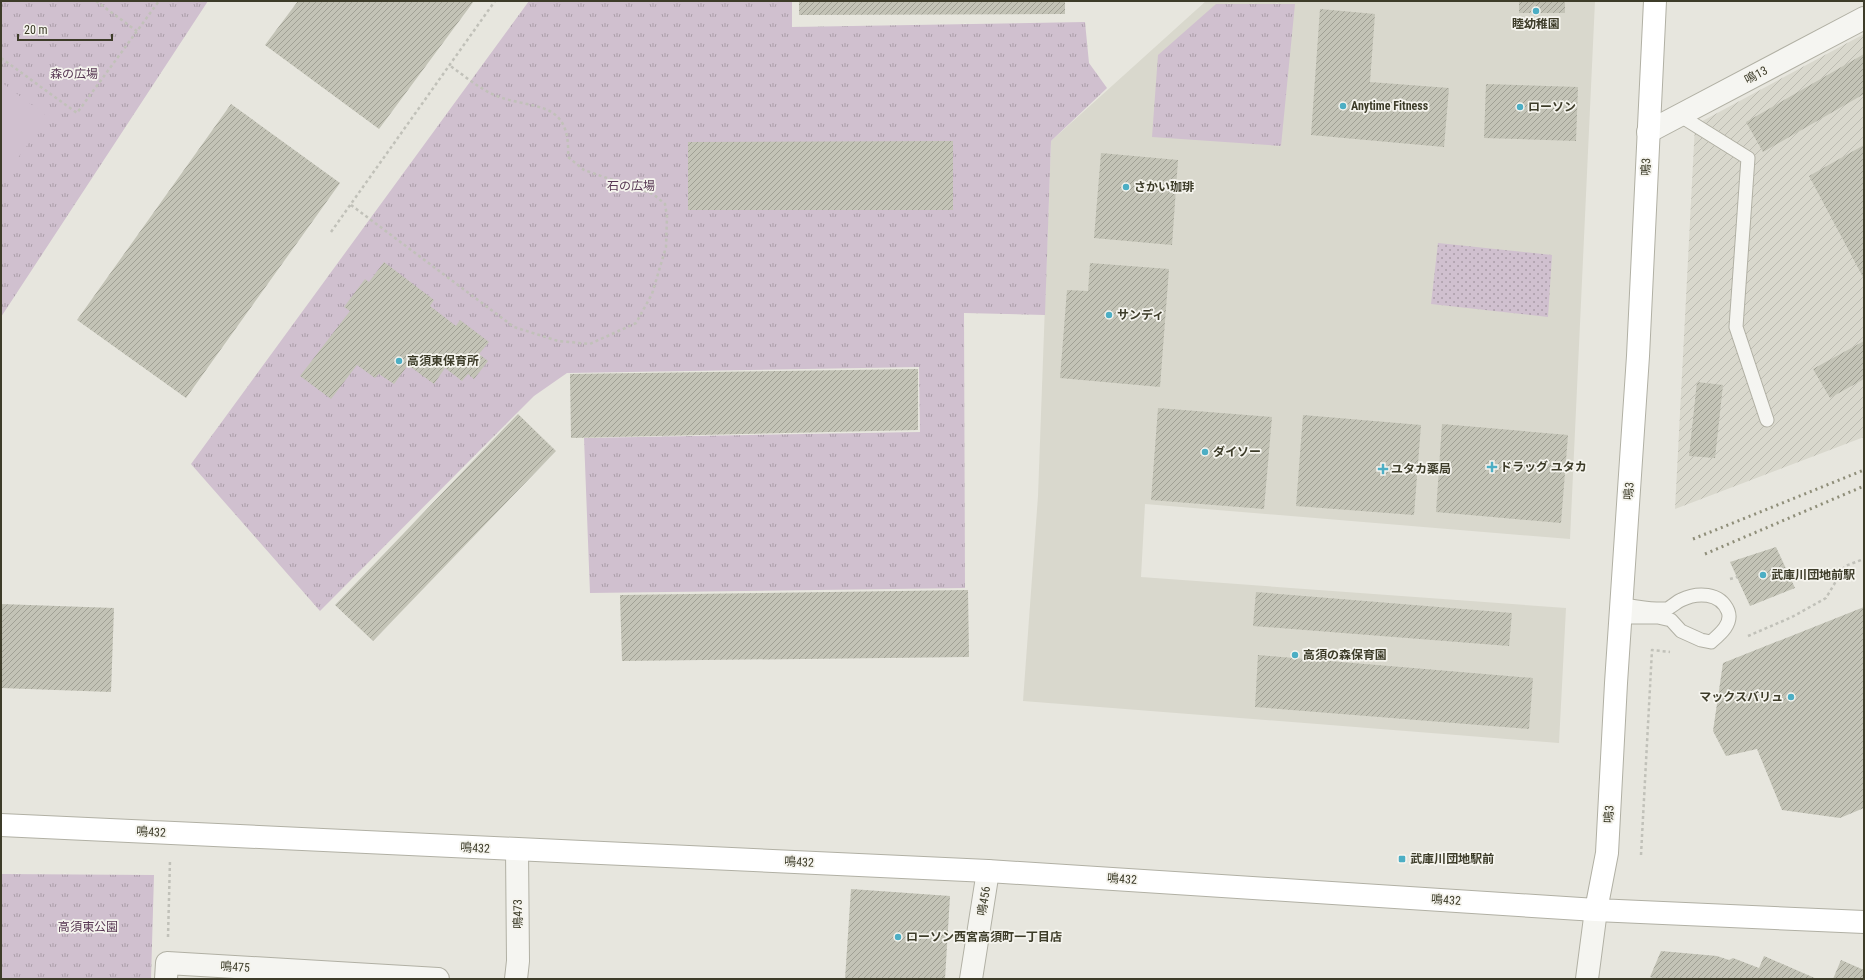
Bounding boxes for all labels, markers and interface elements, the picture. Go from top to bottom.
marker: 睦幼稚園 [1531,6,1541,16]
scale bar [18,16,112,42]
place label: 睦幼稚園 [1512,17,1560,31]
text: 20 m [24,23,48,37]
street label: 鳴13 [1742,63,1770,87]
park label: 森の広場 [50,67,98,81]
place label: Anytime Fitness [1351,99,1429,113]
place label: ローソン [1528,100,1576,114]
marker: Anytime Fitness [1338,101,1348,111]
marker: ローソン [1515,102,1525,112]
street label: 鳴3 [1639,158,1653,176]
park label: 石の広場 [607,179,655,193]
place label: さかい珈琲 [1134,180,1194,194]
marker: さかい珈琲 [1121,182,1131,192]
place label: サンディ [1117,308,1164,322]
marker: サンディ [1104,310,1114,320]
place label: 高須東保育所 [407,354,479,368]
marker: 高須東保育所 [394,356,404,366]
place label: ダイソー [1213,445,1261,459]
marker: ダイソー [1200,447,1210,457]
place label: ドラッグ ユタカ [1500,460,1587,474]
place label: ユタカ薬局 [1391,462,1451,476]
marker: ドラッグ ユタカ [1487,462,1497,472]
marker: ユタカ薬局 [1378,464,1388,474]
street label: 鳴3 [1621,482,1637,500]
place label: 武庫川団地前駅 [1771,568,1855,582]
marker: 武庫川団地前駅 [1758,570,1768,580]
place label: 高須の森保育園 [1303,648,1387,662]
marker: 高須の森保育園 [1290,650,1300,660]
place label: マックスバリュ [1699,690,1783,704]
marker: マックスバリュ [1786,692,1796,702]
street label: 鳴3 [1602,805,1616,823]
street label: 鳴432 [136,824,166,840]
street label: 鳴432 [460,840,490,856]
place label: 武庫川団地駅前 [1410,852,1494,866]
street label: 鳴432 [784,854,814,870]
marker: 武庫川団地駅前 [1397,854,1407,864]
street label: 鳴432 [1107,871,1137,887]
street label: 鳴456 [975,885,993,917]
street label: 鳴432 [1431,892,1461,908]
street label: 鳴473 [511,899,525,929]
park label: 高須東公園 [58,920,118,934]
place label: ローソン西宮高須町一丁目店 [906,930,1062,944]
marker: ローソン西宮高須町一丁目店 [893,932,903,942]
street label: 鳴475 [220,959,250,975]

